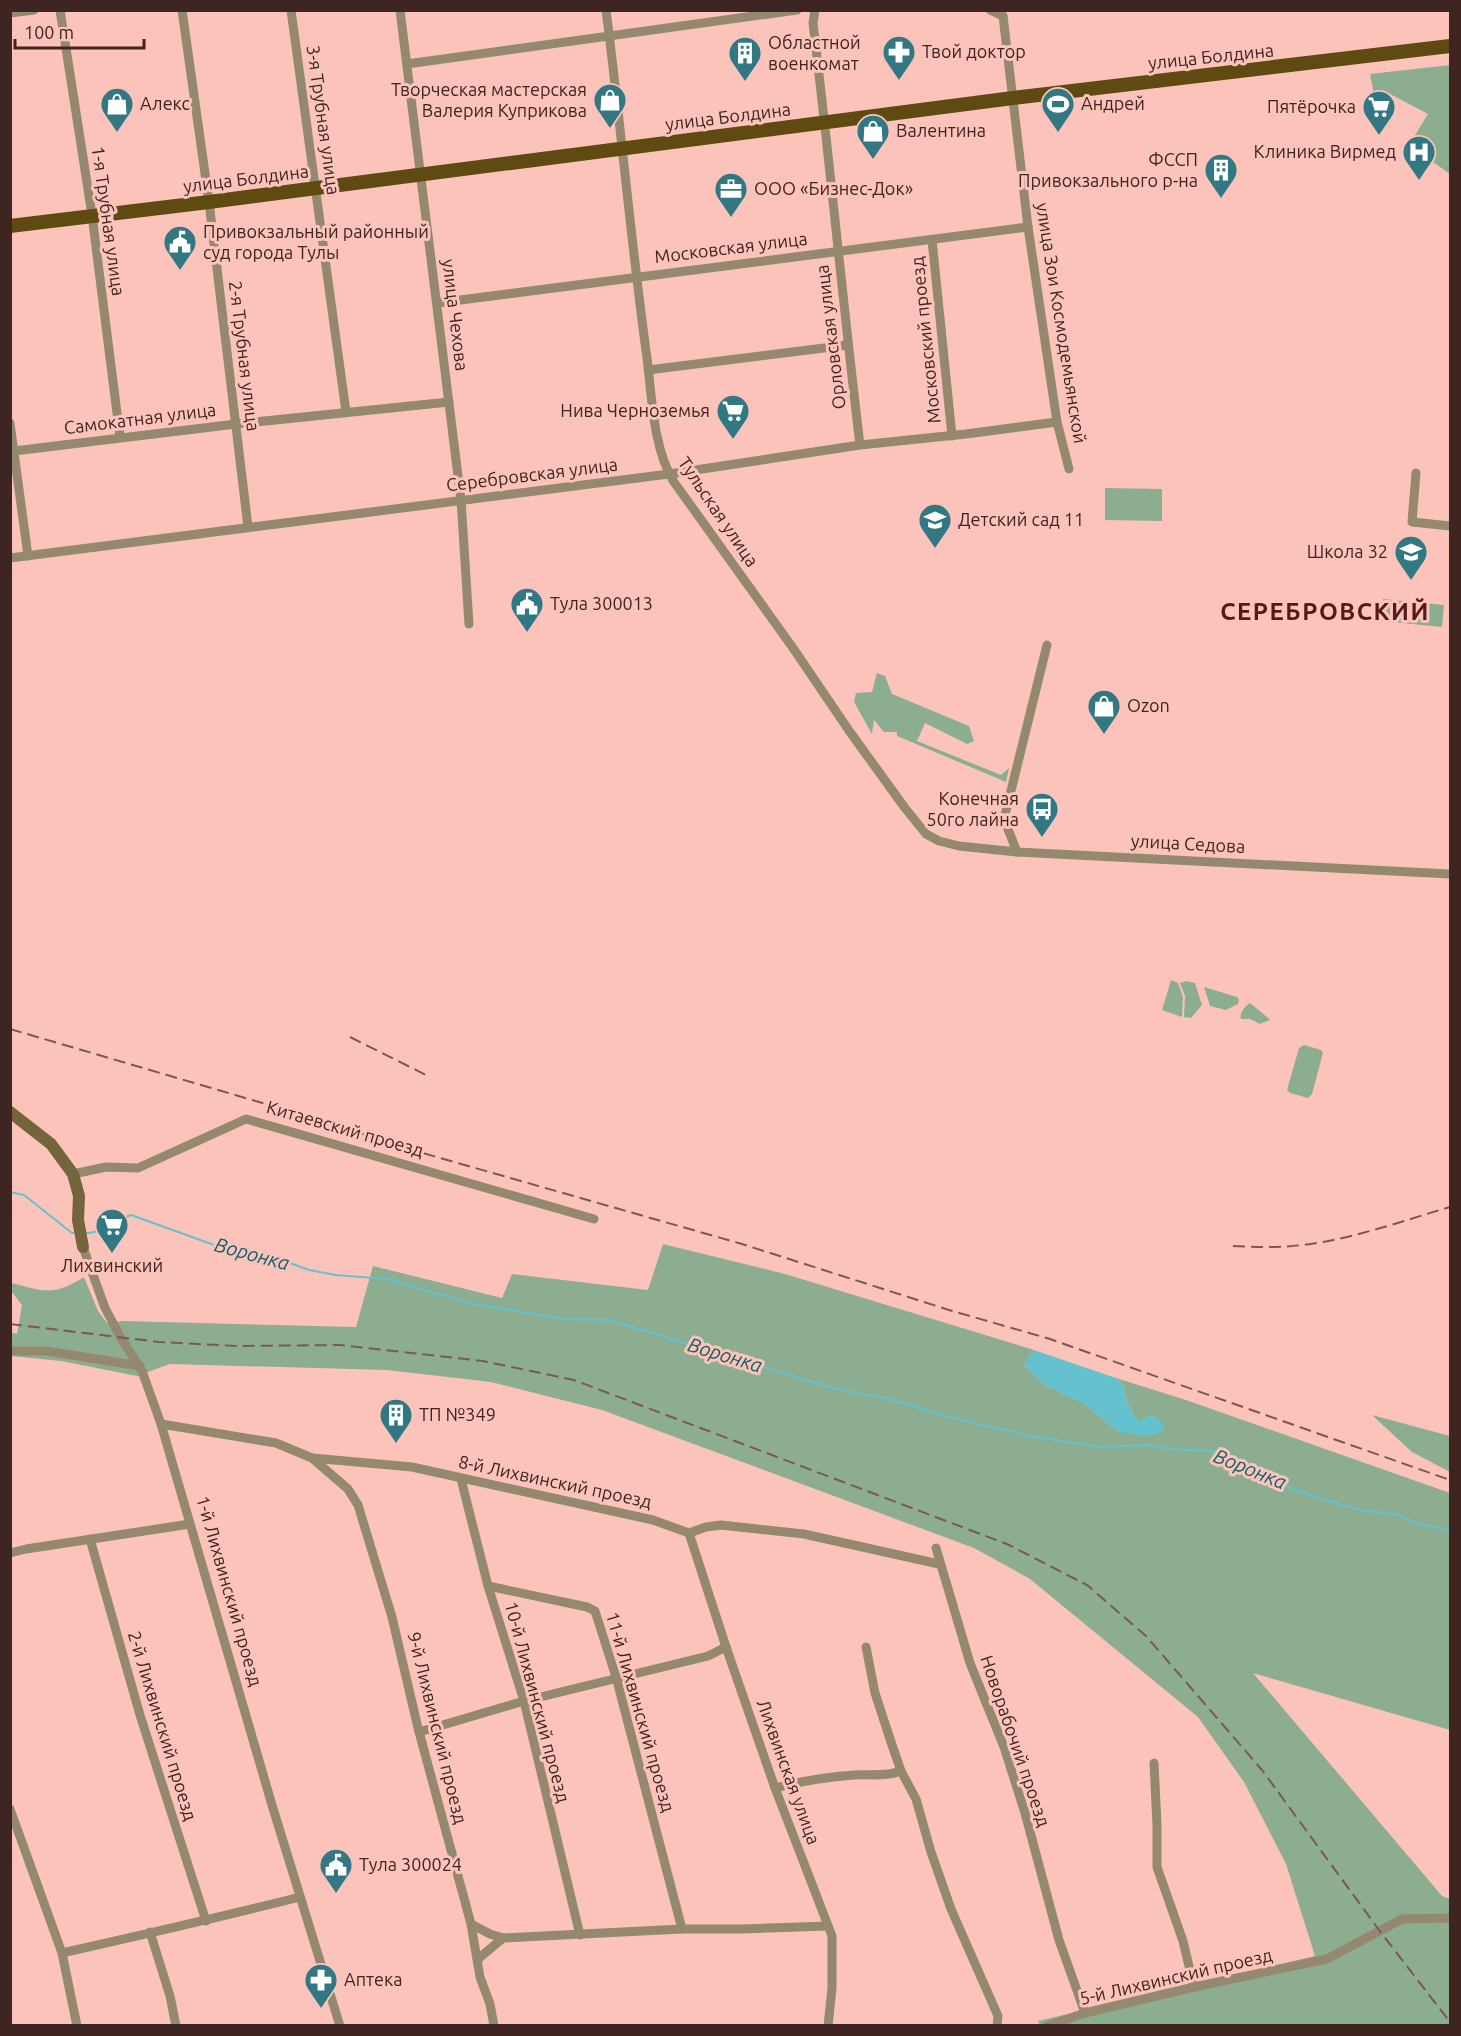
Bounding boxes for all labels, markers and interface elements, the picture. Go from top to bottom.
scale bar [15,12,144,50]
text: 100 m [24,22,74,42]
place label: Областной военкомат [768,32,861,73]
pharmacy icon: Твой доктор [881,34,917,81]
building icon: Областной военкомат [727,35,763,82]
street label: улица Болдина [1147,39,1275,73]
place label: Твой доктор [922,41,1026,61]
street label: 3-я Трубная улица [304,44,344,196]
place label: Творческая мастерская Валерия Куприкова [391,79,587,120]
shop icon: Творческая мастерская Валерия Куприкова [592,82,628,129]
shop icon: Алекс [99,86,135,133]
sports icon: Андрей [1040,86,1076,133]
supermarket icon: Пятёрочка [1361,89,1397,136]
place label: Алекс [140,93,190,113]
place label: Андрей [1081,93,1145,113]
place label: Пятёрочка [1267,96,1356,116]
street label: улица Болдина [664,98,792,134]
shop icon: Валентина [855,113,891,160]
place label: Валентина [896,120,986,140]
hospital icon: Клиника Вирмед [1401,134,1437,181]
place label: Клиника Вирмед [1253,141,1396,161]
street label: 1-я Трубная улица [89,145,129,297]
place label: ФССП Привокзального р-на [1018,149,1198,190]
building icon: ФССП Привокзального р-на [1203,152,1239,199]
street label: улица Болдина [182,160,310,196]
office icon: ООО «Бизнес-Док» [713,171,749,218]
place label: ООО «Бизнес-Док» [754,178,913,198]
street label: улица Зои Космодемьянской [1033,201,1091,445]
place label: Привокзальный районный суд города Тулы [203,221,429,262]
public building icon: Привокзальный районный суд города Тулы [162,224,198,271]
street label: Московская улица [653,228,808,266]
street label: Московский проезд [906,255,944,424]
street label: улица Чехова [439,258,473,372]
street label: Орловская улица [811,264,849,411]
street label: 2-я Трубная улица [226,280,264,432]
supermarket icon: Нива Черноземья [715,393,751,440]
street label: Самокатная улица [63,399,217,437]
place label: Нива Черноземья [560,400,710,420]
street label: Тульская улица [675,453,763,570]
street label: Серебровская улица [445,454,619,494]
school or university icon: Детский сад 11 [917,502,953,549]
place label: Детский сад 11 [958,509,1084,529]
school or university icon: Школа 32 [1393,534,1429,581]
place label: Школа 32 [1307,541,1388,561]
public building icon: Тула 300013 [509,586,545,633]
place label: Тула 300013 [550,593,653,613]
district label: СЕРЕБРОВСКИЙ [1220,598,1430,625]
shop icon: Ozon [1086,688,1122,735]
place label: Ozon [1127,695,1170,715]
place label: Конечная 50го лайна [927,788,1019,829]
bus stop icon: Конечная 50го лайна [1024,791,1060,838]
street label: улица Седова [1130,830,1246,856]
street label: Китаевский проезд [265,1096,426,1160]
supermarket icon: Лихвинский [94,1207,130,1254]
water label: Воронка [212,1233,292,1275]
place label: Лихвинский [61,1255,163,1275]
water label: Воронка [685,1332,765,1377]
building icon: ТП №349 [378,1397,414,1444]
place label: ТП №349 [419,1404,496,1424]
water label: Воронка [1210,1444,1290,1494]
street label: 8-й Лихвинский проезд [457,1451,654,1511]
street label: 1-й Лихвинский проезд [193,1493,267,1689]
street label: 10-й Лихвинский проезд [501,1599,575,1805]
street label: 11-й Лихвинский проезд [603,1609,679,1814]
street label: 2-й Лихвинский проезд [125,1629,201,1823]
street label: 9-й Лихвинский проезд [404,1630,472,1826]
street label: Новорабочий проезд [977,1652,1055,1829]
street label: Лихвинская улица [753,1696,825,1847]
public building icon: Тула 300024 [318,1847,354,1894]
place label: Тула 300024 [359,1854,462,1874]
street label: 5-й Лихвинский проезд [1078,1944,1274,2008]
pharmacy icon: Аптека [303,1962,339,2009]
place label: Аптека [344,1969,402,1989]

